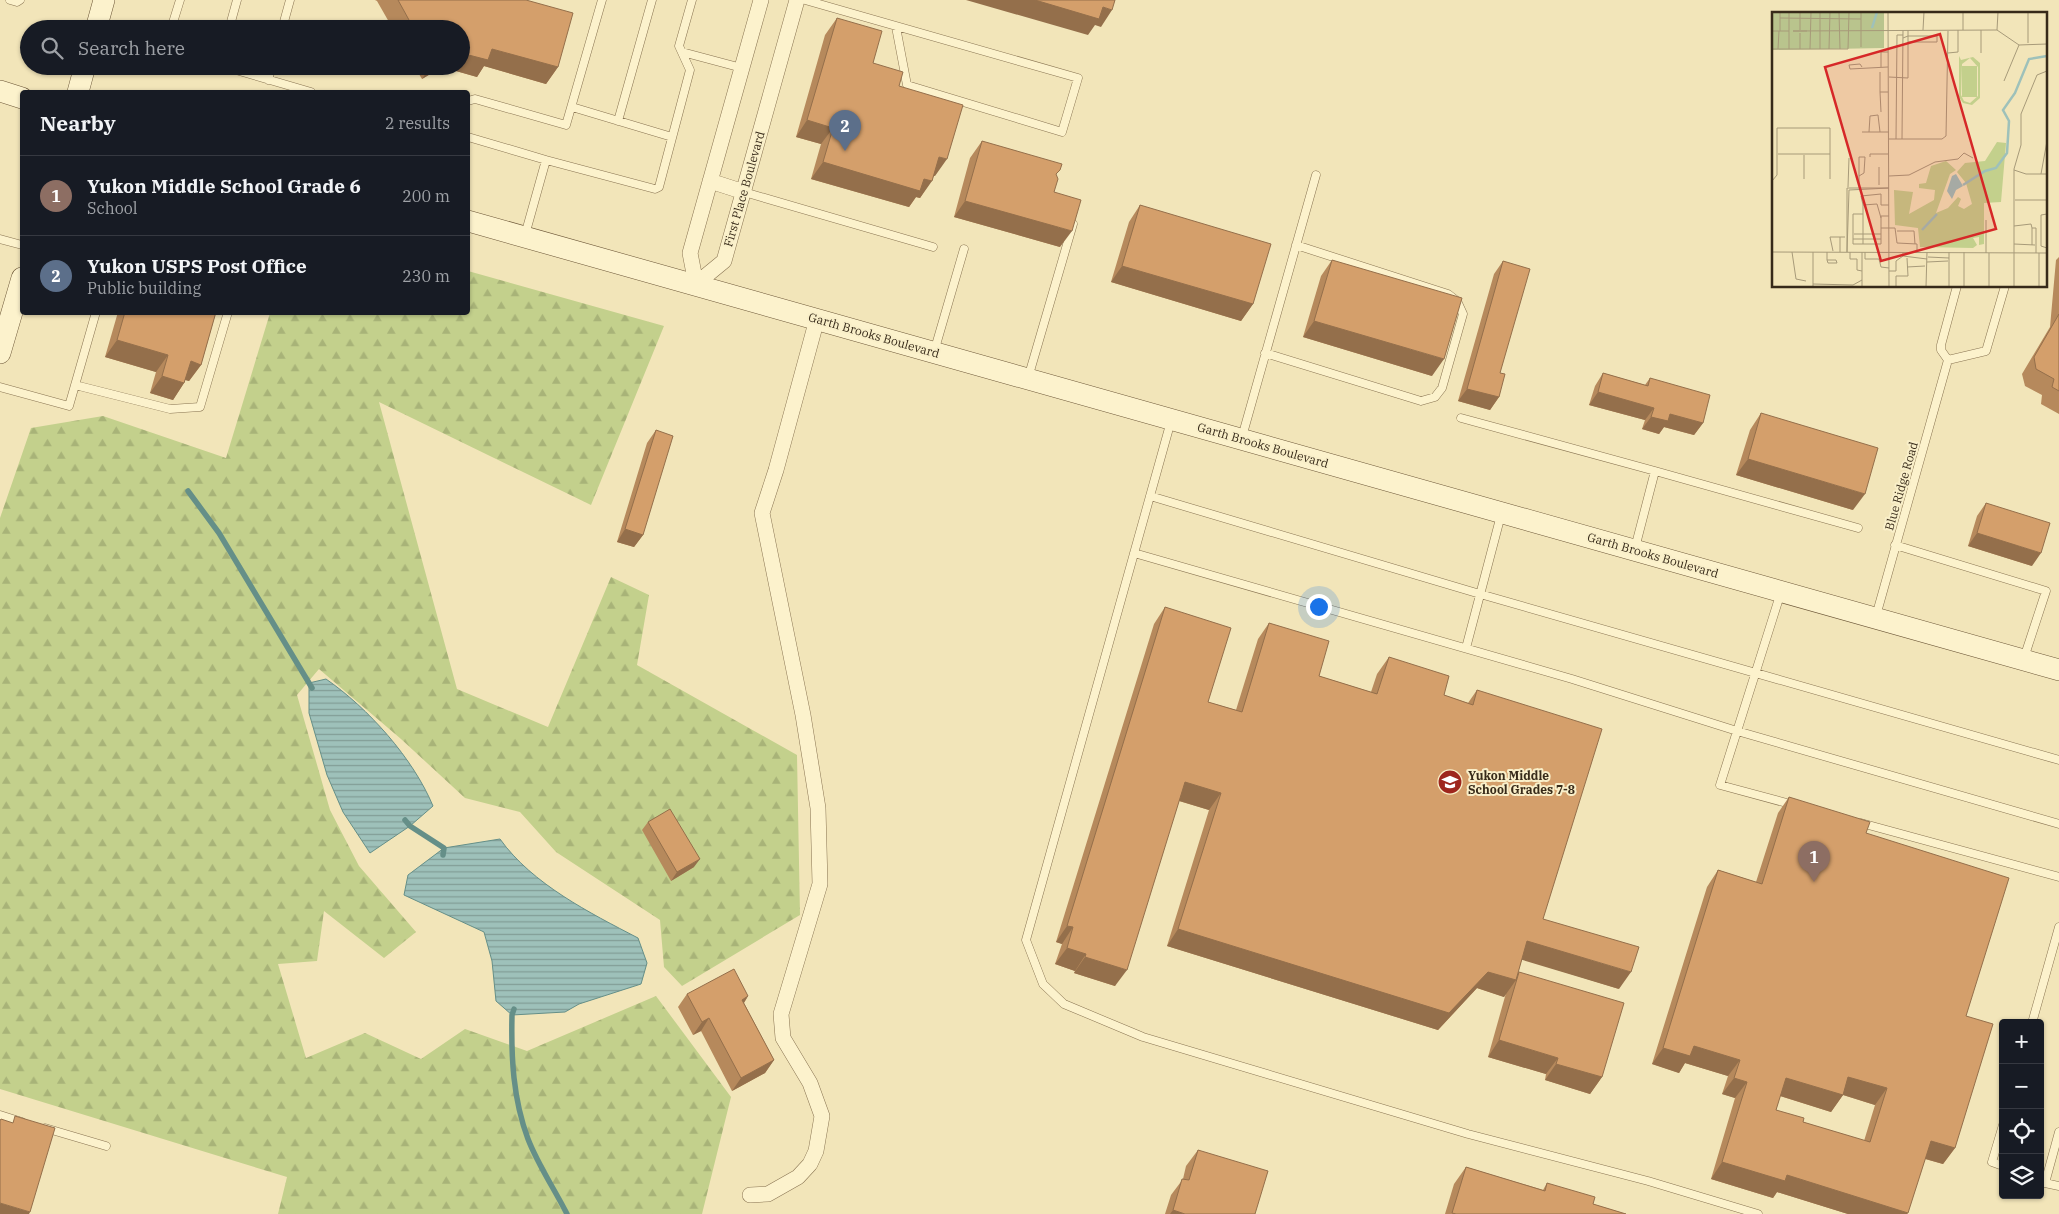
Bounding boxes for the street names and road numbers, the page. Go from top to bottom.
street label: First Place Boulevard [720,129,768,249]
street label: Garth Brooks Boulevard [807,309,941,361]
street label: Garth Brooks Boulevard [1196,419,1330,471]
street label: Blue Ridge Road [1881,440,1921,532]
street label: Garth Brooks Boulevard [1586,529,1720,581]

